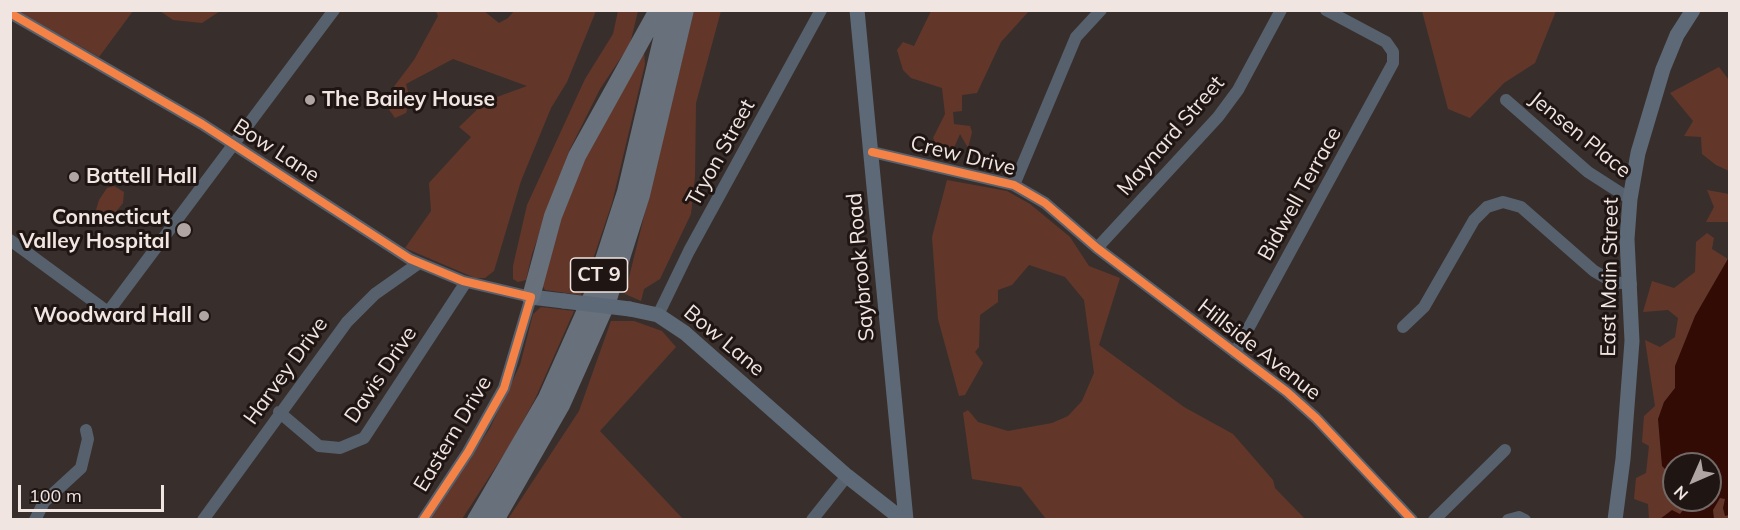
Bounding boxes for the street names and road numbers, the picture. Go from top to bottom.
street label: Maynard Street [1112,71,1230,201]
street label: Jensen Place [1524,86,1636,184]
street label: Tryon Street [681,95,761,211]
street label: Bow Lane [228,114,324,188]
street label: Bidwell Terrace [1253,123,1347,265]
street label: Crew Drive [908,131,1018,181]
street label: Saybrook Road [842,192,880,342]
street label: East Main Street [1596,197,1624,357]
road number: CT 9 [570,258,628,292]
street label: Hillside Avenue [1192,294,1326,406]
street label: Bow Lane [679,300,769,382]
street label: Harvey Drive [239,312,333,430]
street label: Davis Drive [340,322,422,428]
street label: Eastern Drive [409,372,497,496]

